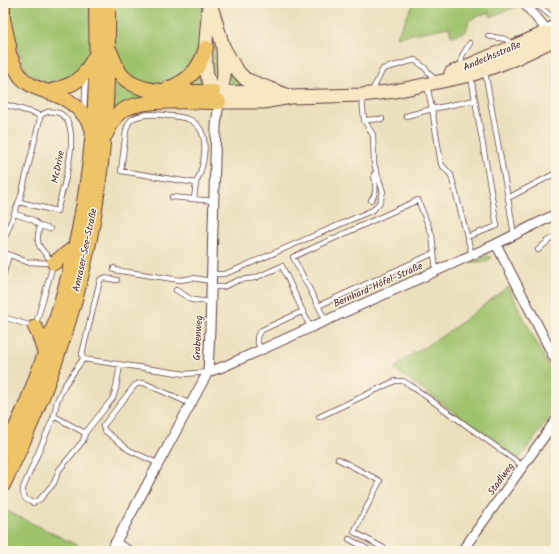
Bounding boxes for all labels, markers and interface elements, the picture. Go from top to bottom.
street label: Andechsstraße [461,36,524,75]
street label: McDrive [47,149,69,185]
street label: Amraser-See-Straße [68,206,102,293]
street label: Bernhard-Höfel-Straße [331,258,426,312]
street label: Grabenweg [189,315,207,361]
street label: Stadlweg [484,459,519,499]

